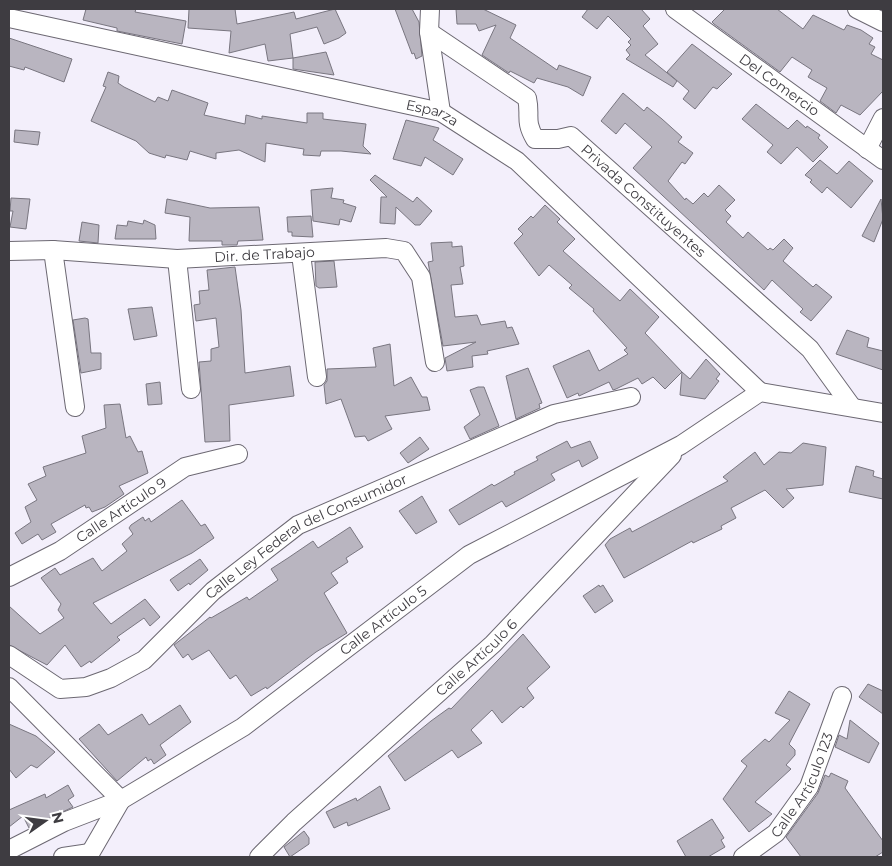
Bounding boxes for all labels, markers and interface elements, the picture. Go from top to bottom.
street label: Del Comercio [736,50,823,120]
street label: Esparza [404,96,462,130]
street label: Privada Constituyentes [577,140,710,261]
street label: Dir. de Trabajo [214,243,315,266]
street label: Calle Ley Federal del Consumidor [201,470,410,603]
street label: Calle Artículo 9 [73,473,170,547]
street label: Calle Artículo 5 [336,582,430,659]
street label: Calle Artículo 6 [432,615,521,700]
street label: Calle Artículo 123 [767,730,837,841]
north arrow [20,796,70,846]
text: N [48,810,68,826]

